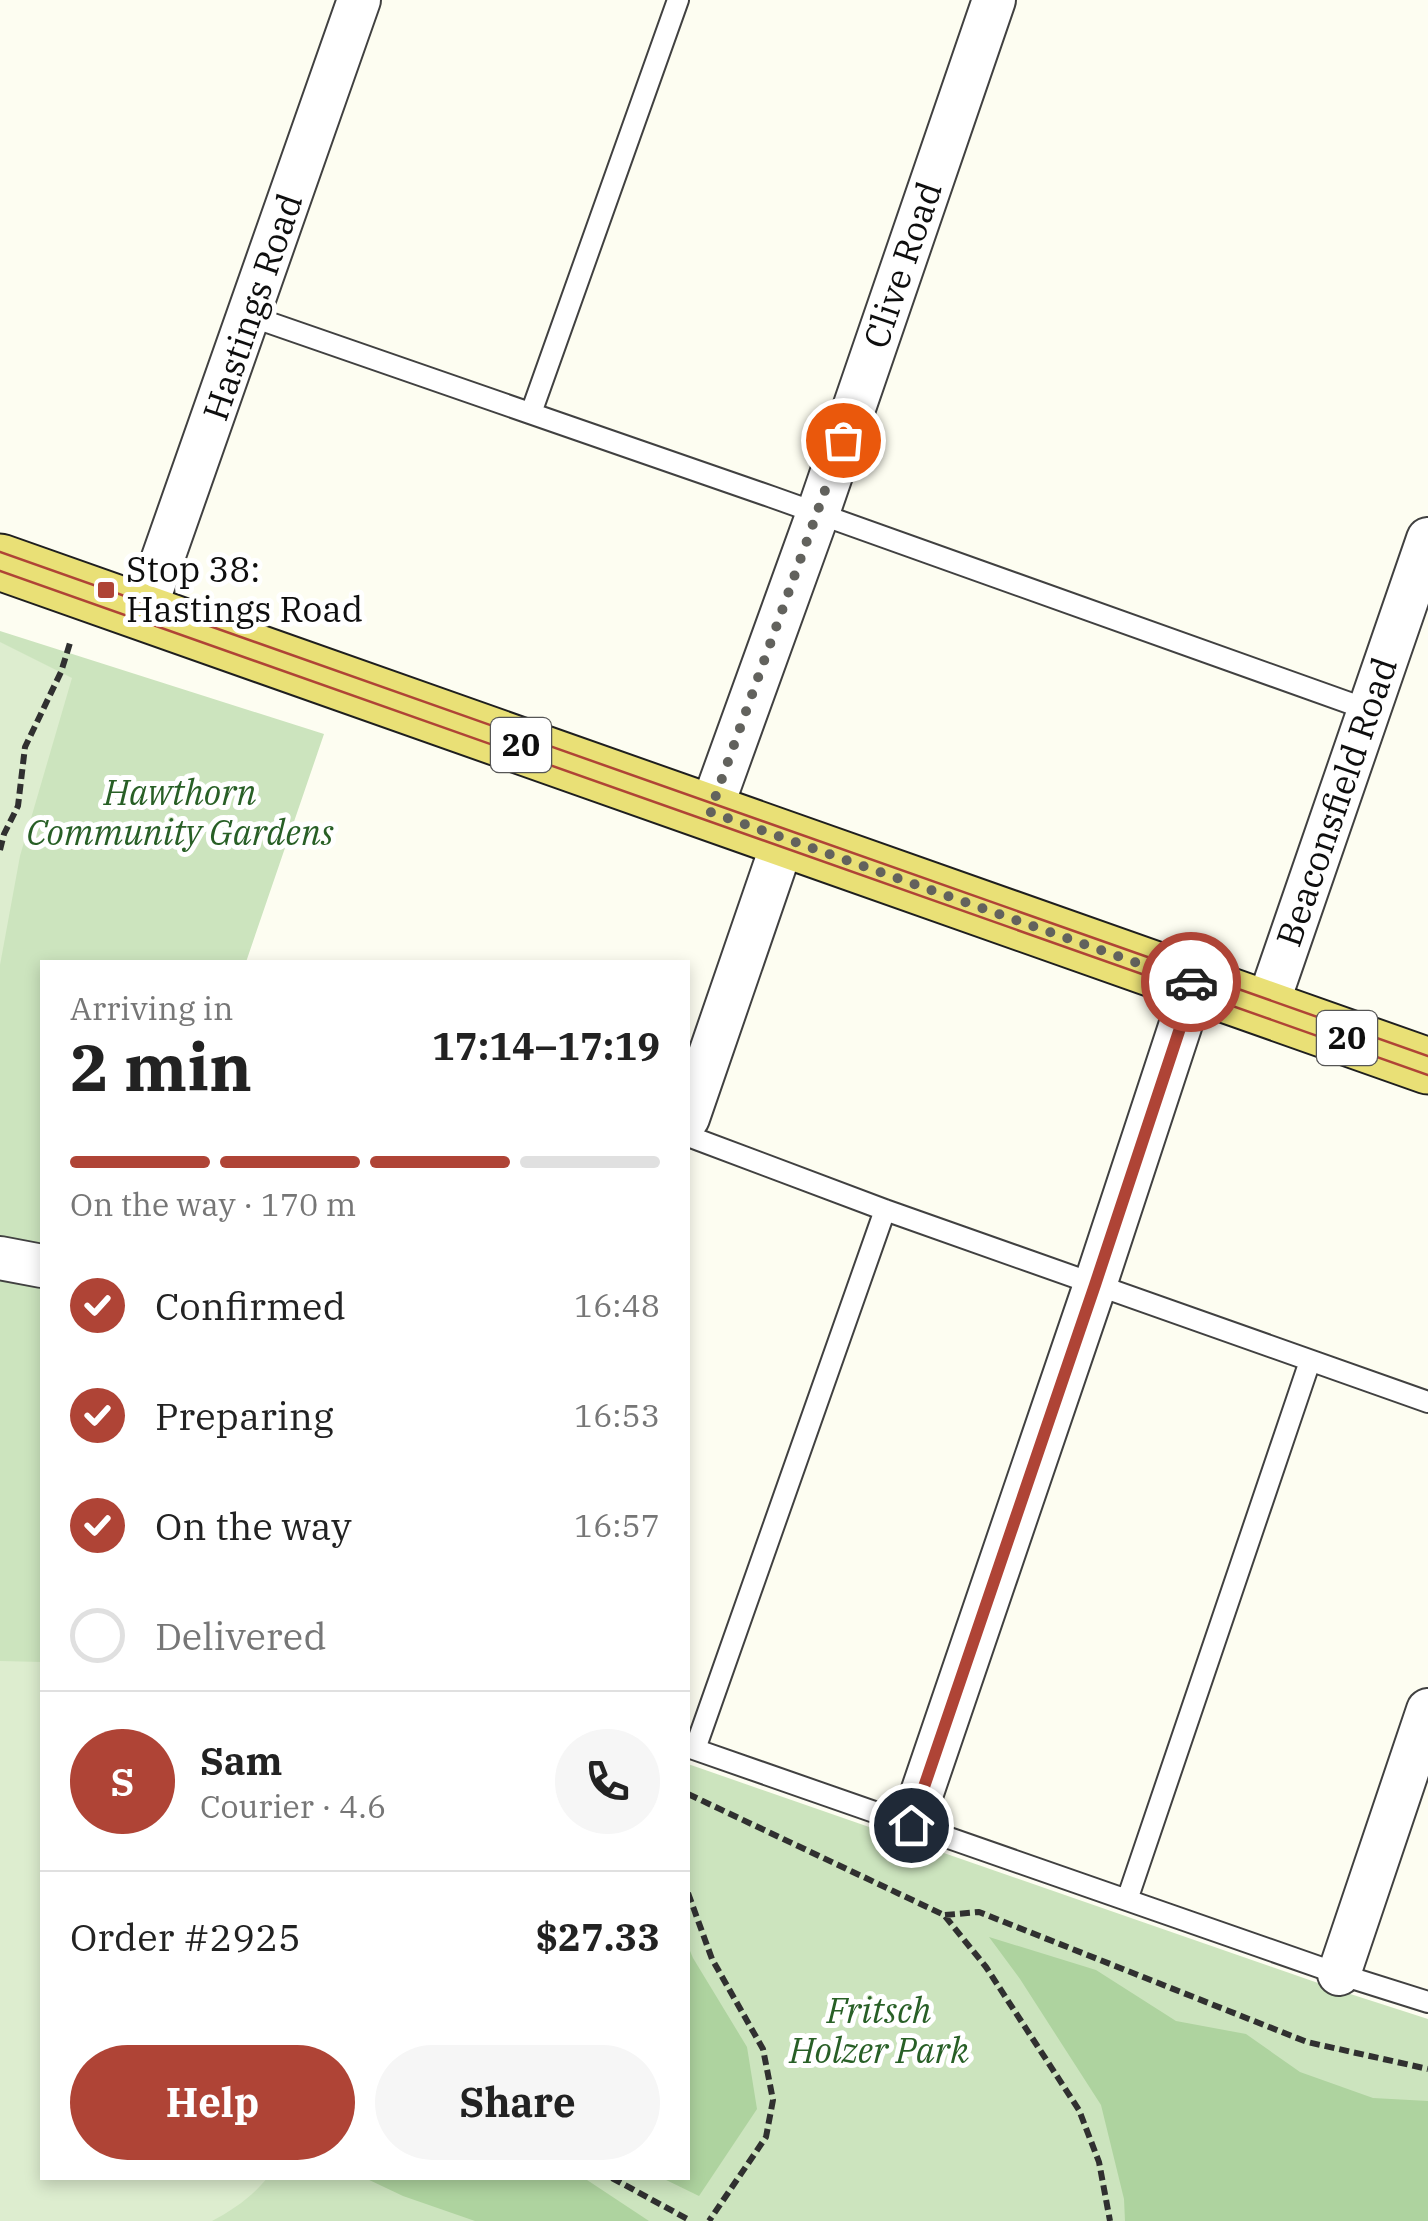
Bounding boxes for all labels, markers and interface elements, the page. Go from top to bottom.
street label: Clive Road [852,175,952,354]
street label: Hastings Road [192,187,312,426]
pin [801,398,886,483]
icon: bag [816,413,871,468]
place label: Stop 38: Hastings Road [126,546,363,632]
marker: Stop 38: Hastings Road [95,579,117,601]
street label: Beaconsfield Road [1265,651,1407,952]
road number: 20 [491,718,551,772]
park label: Hawthorn Community Gardens [26,769,334,855]
courier [1141,932,1241,1032]
icon: car [1164,955,1219,1010]
text: Arriving in [70,987,233,1029]
road number: 20 [1317,1011,1377,1065]
text: 17:14–17:19 [432,1021,660,1070]
text: 2 min [70,1024,252,1109]
text: On the way · 170 m [70,1183,356,1225]
icon: check [70,1278,125,1333]
text: Confirmed [155,1281,346,1330]
text: 16:48 [574,1284,660,1326]
icon: check [70,1388,125,1443]
text: Preparing [155,1391,334,1440]
text: 16:53 [574,1394,660,1436]
icon: check [70,1498,125,1553]
text: On the way [155,1501,352,1550]
text: 16:57 [574,1504,660,1546]
text: Delivered [155,1611,327,1660]
button: phone [555,1729,660,1834]
text: Sam [200,1736,283,1785]
text: S [111,1757,134,1806]
pin [869,1783,954,1868]
text: Courier · 4.6 [200,1785,386,1827]
icon: home [884,1798,939,1853]
text: Order #2925 [70,1912,301,1961]
text: $27.33 [535,1912,660,1961]
park label: Fritsch Holzer Park [788,1987,969,2073]
button: Help [70,2045,355,2160]
button: Share [375,2045,660,2160]

